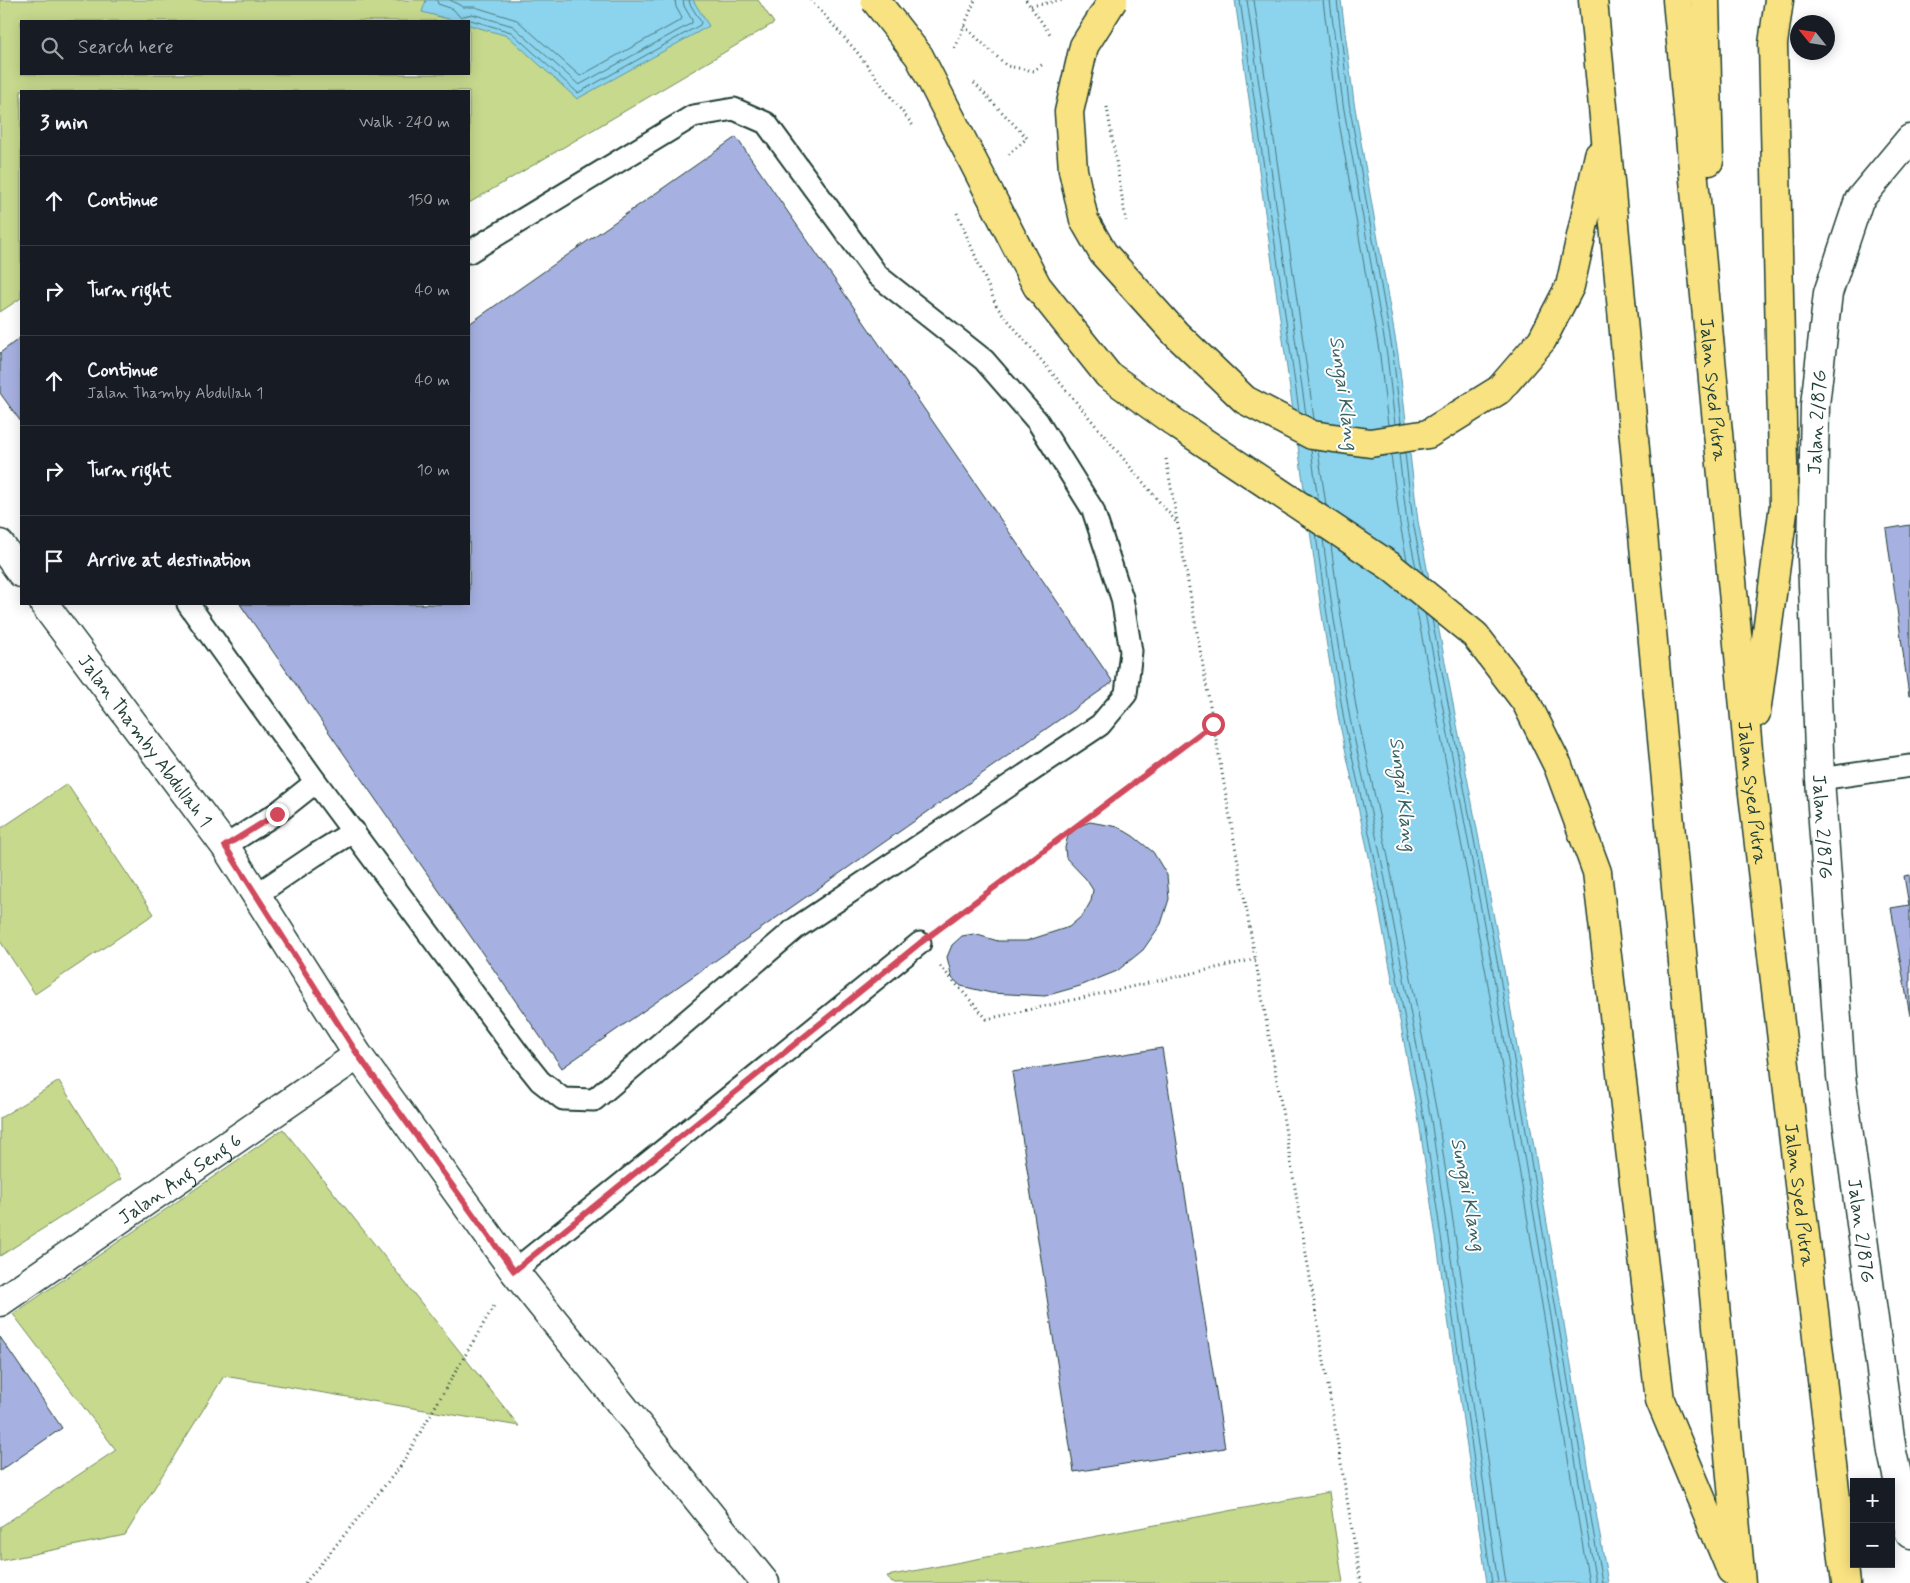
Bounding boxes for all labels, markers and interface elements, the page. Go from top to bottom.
north arrow [1790,15,1835,60]
search box [20,20,470,75]
icon: search [38,34,66,62]
text: Search here [78,35,174,60]
text: 3 min [40,109,88,137]
text: Walk · 240 m [359,112,450,133]
icon: ahead [40,187,68,215]
text: Continue [87,188,158,213]
text: 150 m [408,190,450,211]
icon: right [40,277,68,305]
text: Turn right [87,278,171,303]
text: 40 m [414,280,450,301]
street label: Jalan Syed Putra [1693,316,1732,463]
water label: Sungai Klang [1320,334,1365,453]
text: Continue [87,358,158,383]
icon: ahead [40,367,68,395]
street label: Jalan 2/87G [1802,369,1833,475]
text: 40 m [414,370,450,391]
text: Jalan Thamby Abdullah 1 [87,383,263,404]
icon: right [40,457,68,485]
text: Turn right [87,458,171,483]
text: 10 m [417,460,450,481]
icon: arrive [40,547,68,575]
text: Arrive at destination [87,548,251,573]
street label: Jalan Thamby Abdullah 1 [72,650,217,832]
route start [1202,713,1225,736]
street label: Jalan Syed Putra [1731,720,1772,866]
water label: Sungai Klang [1380,736,1423,853]
street label: Jalan 2/87G [1806,773,1838,880]
route end [266,803,289,826]
street label: Jalan Syed Putra [1778,1122,1820,1268]
street label: Jalan Ang Seng 6 [114,1128,247,1231]
water label: Sungai Klang [1441,1135,1492,1254]
street label: Jalan 2/87G [1841,1177,1880,1284]
map controls [1850,1478,1895,1568]
button: + [1850,1478,1895,1523]
button: − [1850,1523,1895,1568]

